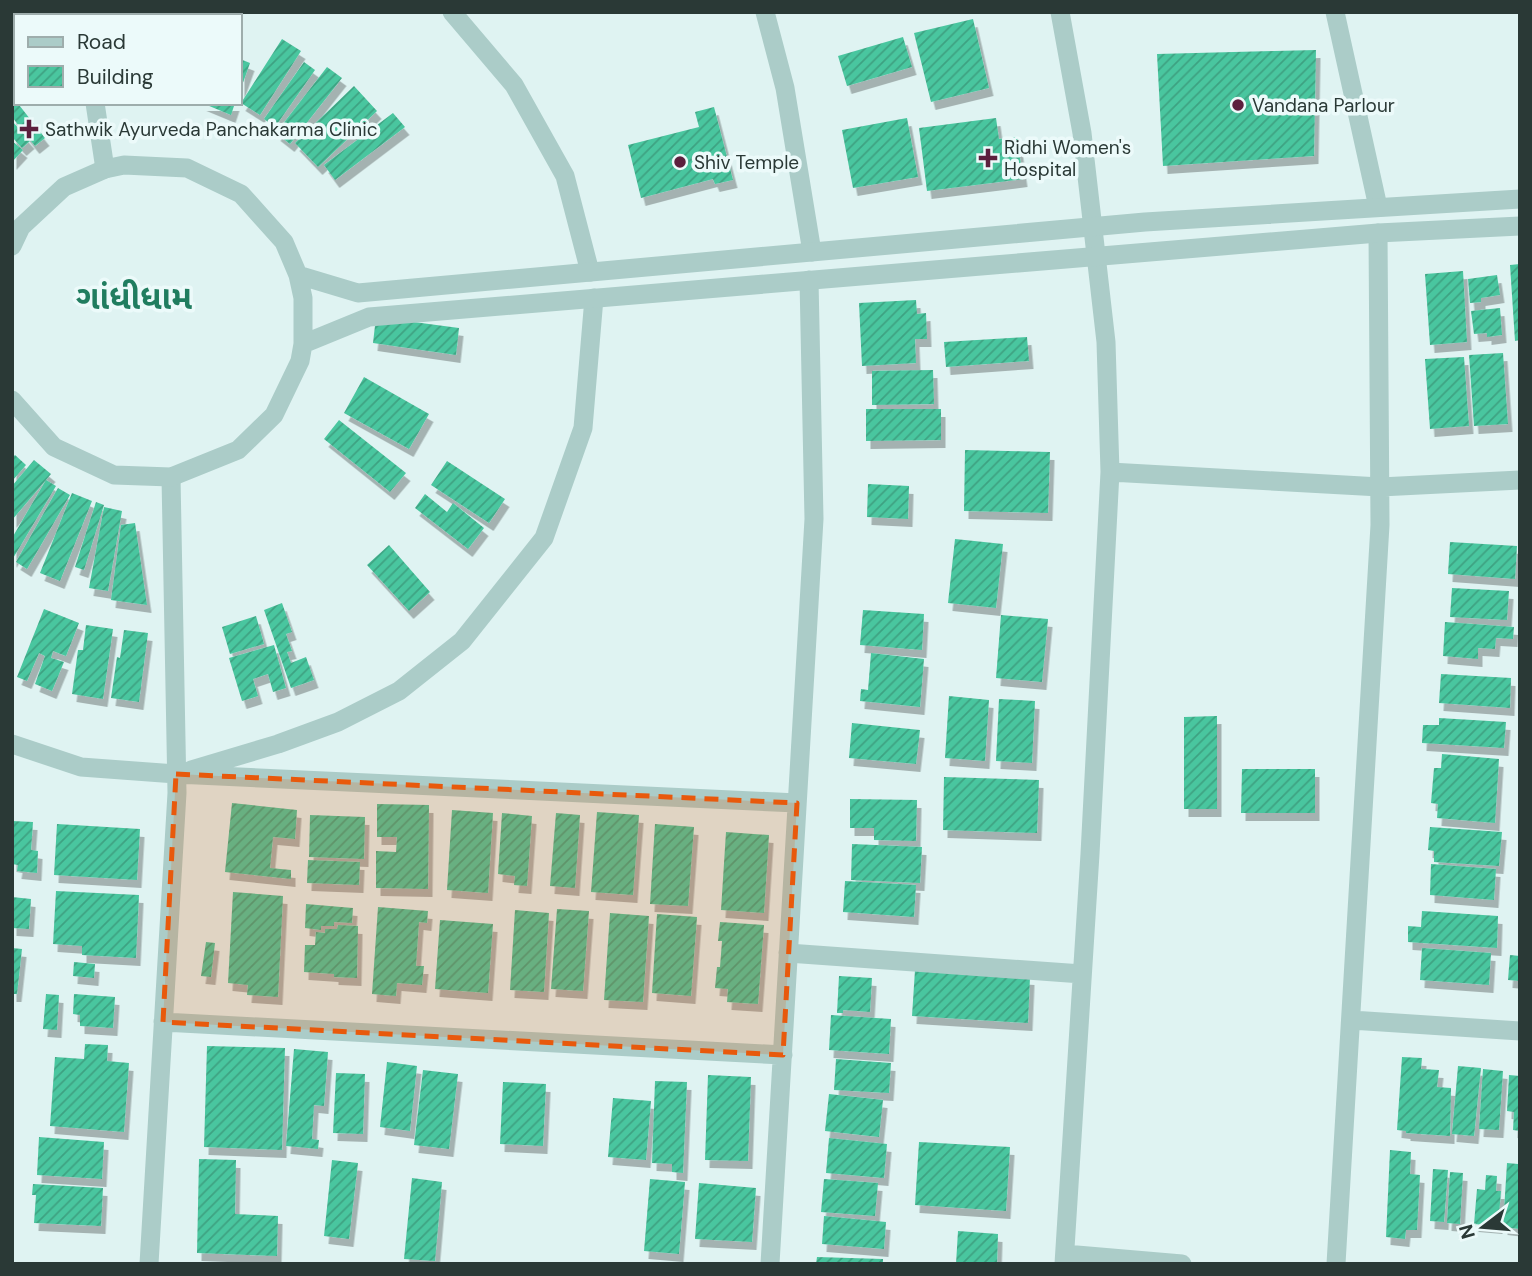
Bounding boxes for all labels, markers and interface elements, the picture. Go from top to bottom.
legend [14,14,242,105]
text: Road [77,28,126,56]
text: Building [77,63,154,91]
place label: Vandana Parlour [1252,93,1395,118]
marker: Vandana Parlour [1230,97,1246,113]
place label: Sathwik Ayurveda Panchakarma Clinic [45,117,378,142]
marker: Sathwik Ayurveda Panchakarma Clinic [19,119,39,139]
place label: Ridhi Women's Hospital [1004,135,1131,182]
marker: Ridhi Women's Hospital [978,148,998,168]
place label: Shiv Temple [694,150,799,175]
marker: Shiv Temple [672,154,688,170]
district label: ગાંધીધામ [76,276,192,319]
north arrow [1448,1192,1518,1262]
text: N [1453,1221,1481,1242]

